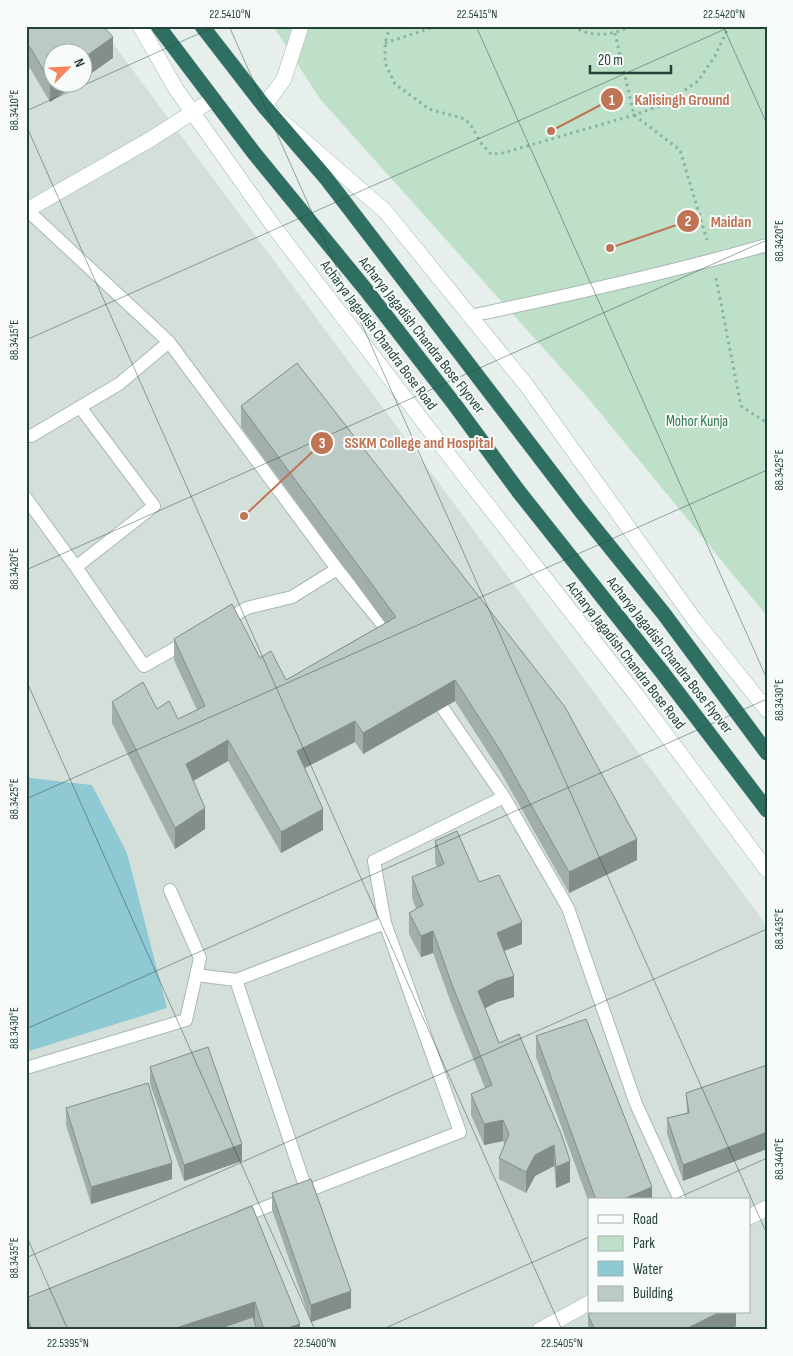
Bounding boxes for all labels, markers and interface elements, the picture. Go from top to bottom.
text: 22.5410°N [209,7,251,22]
text: 22.5415°N [457,7,497,22]
text: 22.5420°N [703,7,745,22]
north arrow [42,42,92,92]
scale bar [590,42,672,74]
text: 20 m [598,51,623,70]
text: N [70,56,89,70]
callout: Kalisingh Ground [599,84,739,115]
text: 88.3410°E [7,89,22,130]
text: 1 [609,91,615,110]
text: Kalisingh Ground [634,91,730,110]
callout: Maidan [676,205,761,236]
text: 2 [685,212,691,231]
text: Maidan [711,213,751,232]
text: 88.3420°E [772,220,787,262]
street label: Acharya Jagadish Chandra Bose Flyover [354,252,489,418]
street label: Acharya Jagadish Chandra Bose Road [315,256,441,414]
text: 88.3415°E [7,320,22,360]
park label: Mohor Kunja [666,412,728,431]
callout: SSKM College and Hospital [309,427,503,458]
text: 3 [319,434,326,453]
text: SSKM College and Hospital [344,434,494,453]
text: 88.3425°E [772,449,787,491]
text: 88.3420°E [7,548,22,590]
street label: Acharya Jagadish Chandra Bose Flyover [602,572,737,738]
street label: Acharya Jagadish Chandra Bose Road [561,577,689,733]
text: 88.3430°E [772,679,787,721]
text: 88.3425°E [7,778,22,820]
text: 88.3435°E [772,908,787,950]
text: 88.3430°E [7,1007,22,1049]
text: 88.3440°E [772,1138,787,1180]
legend [588,1198,750,1314]
text: Road [633,1210,658,1229]
text: Park [633,1234,655,1253]
text: 88.3435°E [7,1237,22,1279]
text: Water [633,1260,664,1279]
text: Building [633,1284,673,1303]
text: 22.5395°N [47,1336,89,1351]
text: 22.5400°N [294,1336,336,1351]
text: 22.5405°N [541,1336,583,1351]

